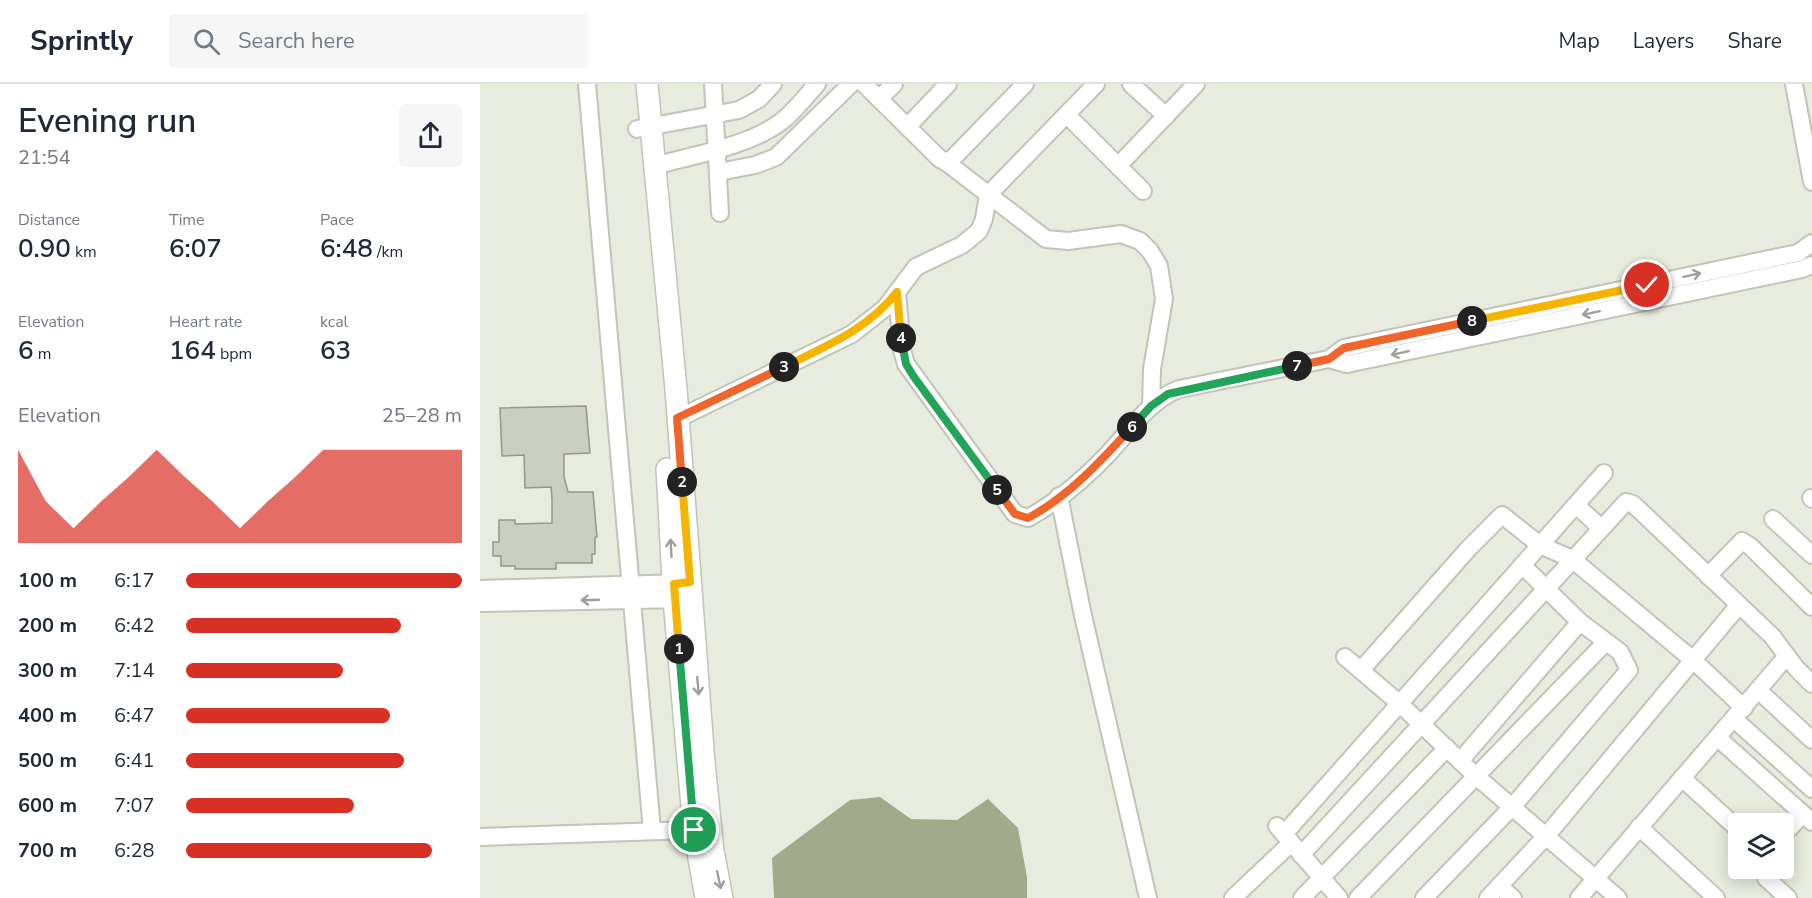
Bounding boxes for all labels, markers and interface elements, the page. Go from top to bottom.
search box [169,14,589,68]
text: Sprintly [30,22,133,60]
icon: search [190,25,223,58]
text: Search here [238,26,355,56]
text: Map [1558,27,1600,55]
text: Layers [1633,27,1694,55]
text: Share [1727,27,1782,55]
text: Evening run [18,99,196,144]
button: share [399,104,462,167]
text: 21:54 [18,144,71,171]
text: Distance [18,209,80,231]
text: Time [169,209,205,231]
text: Pace [320,209,354,231]
text: 0.90 [18,231,71,266]
text: 6:07 [169,231,222,266]
text: 6:48 [320,231,373,266]
text: km [71,241,97,263]
text: /km [373,241,403,263]
pin [1621,259,1672,310]
icon: check [1630,268,1663,301]
one-way arrow [1682,269,1701,281]
pin: 8 [1457,306,1487,336]
one-way arrow [1582,308,1601,319]
text: 8 [1467,310,1477,332]
text: Elevation [18,311,84,333]
text: Heart rate [169,311,242,333]
text: kcal [320,311,348,333]
pin: 4 [886,323,916,353]
text: 4 [896,327,906,349]
text: 6 [18,333,34,368]
text: 164 [169,333,216,368]
text: 63 [320,333,351,368]
text: m [34,343,51,365]
text: bpm [216,343,252,365]
one-way arrow [1391,348,1410,359]
pin: 7 [1282,351,1312,381]
pin: 3 [769,352,799,382]
text: 7 [1292,355,1302,377]
text: 3 [779,356,789,378]
text: Elevation [18,402,101,429]
text: 25–28 m [382,402,462,429]
pin: 6 [1117,412,1147,442]
text: 6 [1127,416,1137,438]
pin: 2 [667,467,697,497]
text: 2 [677,471,687,493]
pin: 5 [982,475,1012,505]
text: 5 [992,479,1002,501]
one-way arrow [666,538,677,558]
text: 100 m [18,567,77,594]
text: 6:17 [114,567,155,594]
one-way arrow [581,594,601,606]
text: 200 m [18,612,77,639]
text: 6:42 [114,612,155,639]
pin: 1 [664,634,694,664]
text: 1 [674,638,684,660]
text: 300 m [18,657,77,684]
text: 7:14 [114,657,155,684]
one-way arrow [693,676,704,696]
text: 400 m [18,702,77,729]
text: 6:47 [114,702,155,729]
text: 500 m [18,747,77,774]
text: 6:41 [114,747,155,774]
text: 600 m [18,792,77,819]
text: 7:07 [114,792,155,819]
pin [668,804,719,855]
icon: arrive [677,813,710,846]
map controls [1728,813,1794,879]
button: layers [1728,813,1794,879]
text: 700 m [18,837,77,864]
text: 6:28 [114,837,155,864]
one-way arrow [713,870,725,889]

